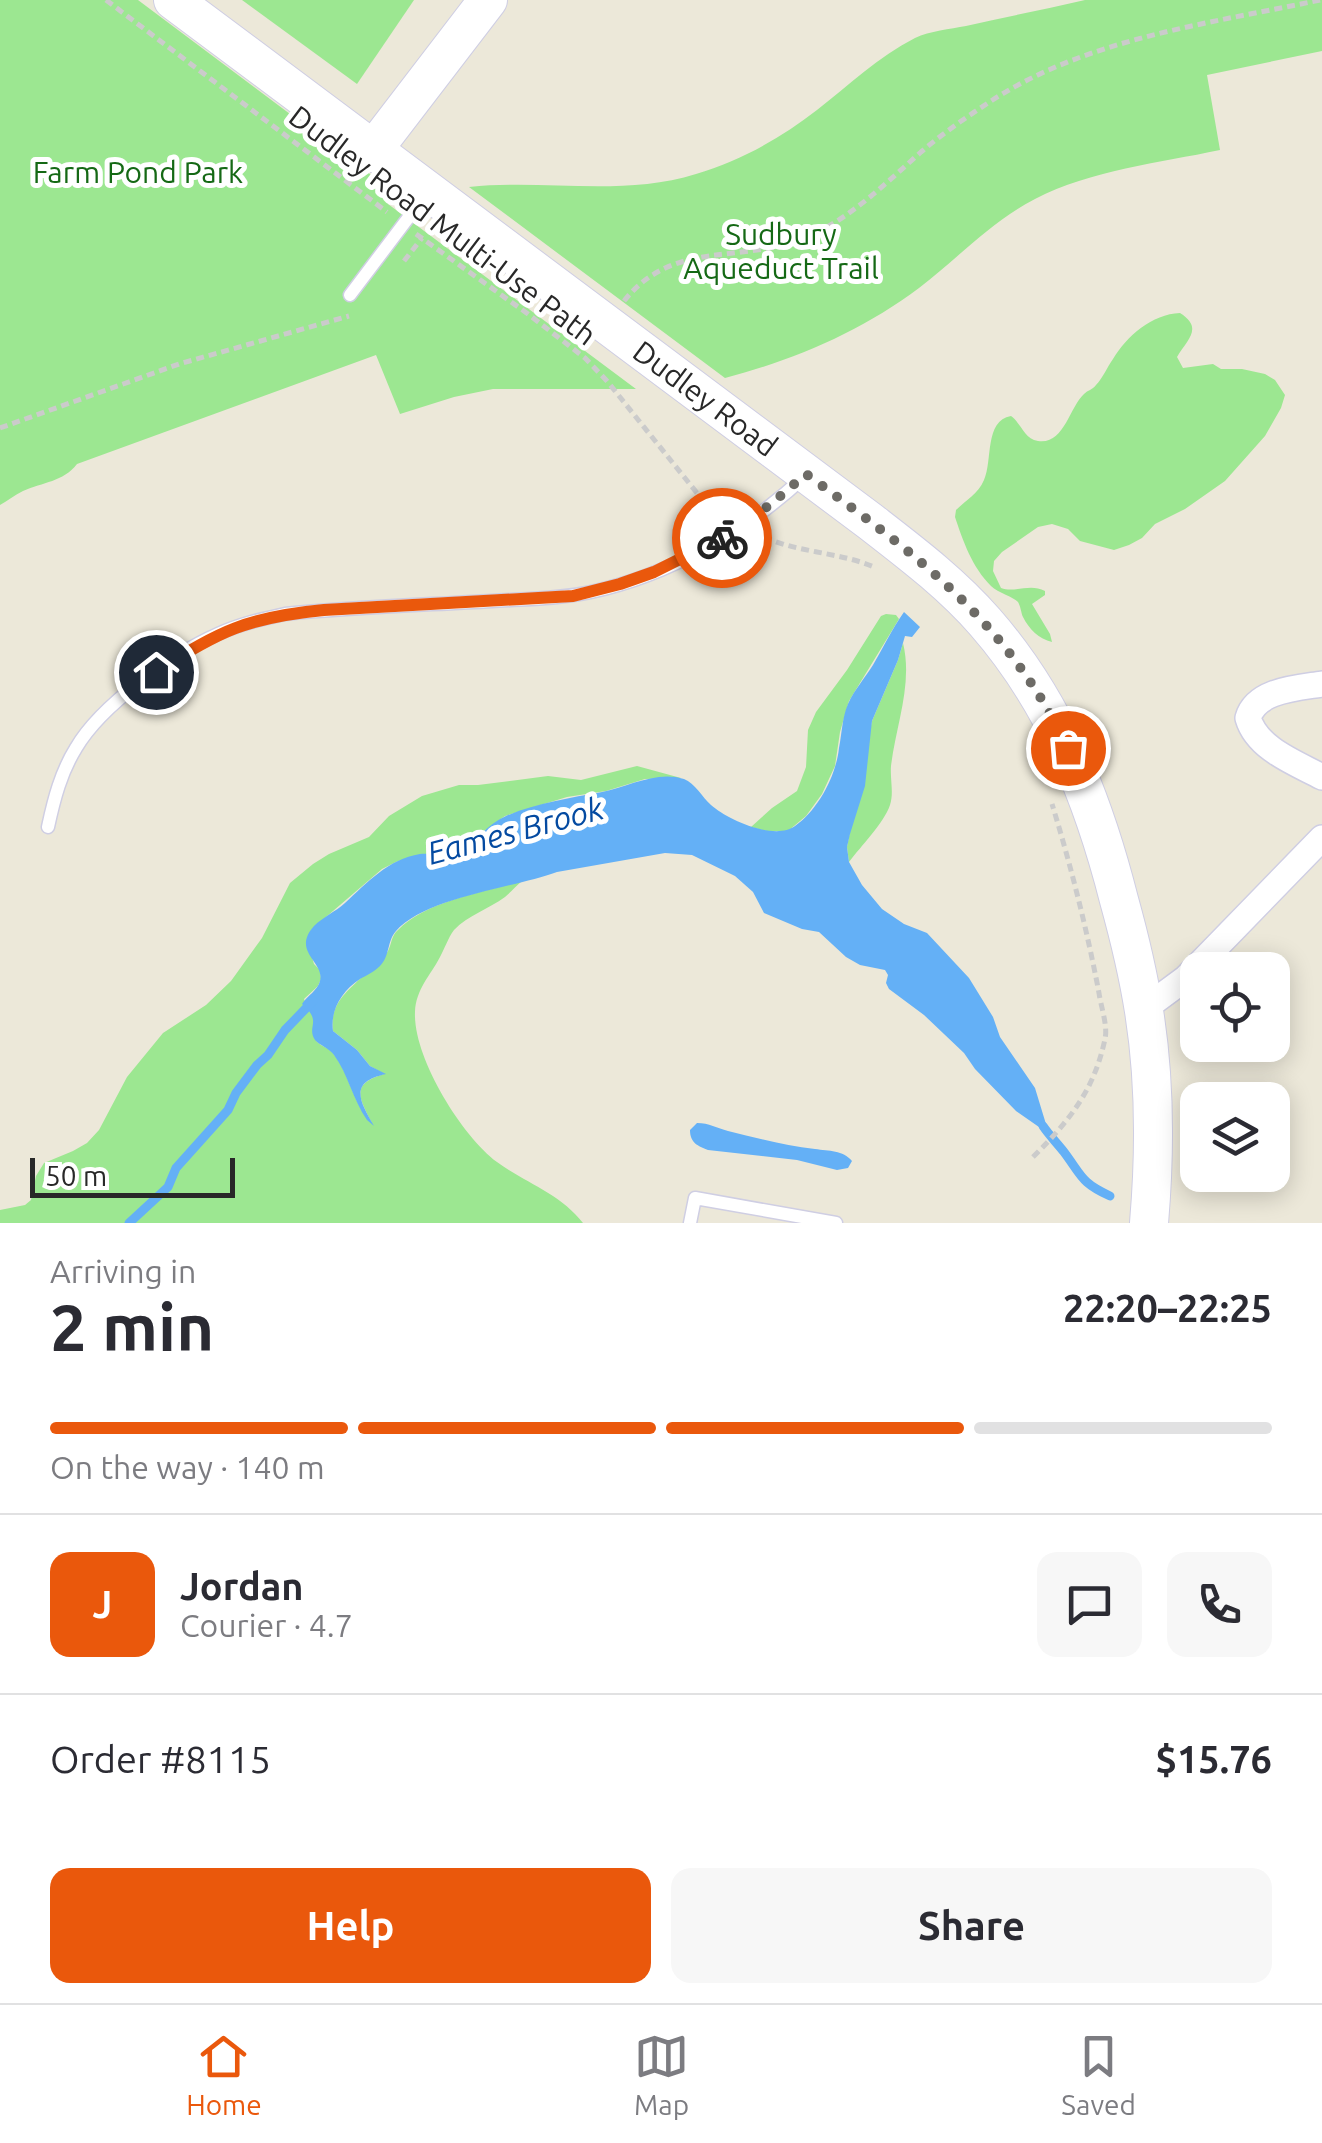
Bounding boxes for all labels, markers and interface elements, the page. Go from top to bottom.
street label: Dudley Road Multi-Use Path [283,98,603,352]
park label: Farm Pond Park [33,155,243,189]
park label: Sudbury Aqueduct Trail [683,217,879,285]
street label: Dudley Road [627,333,784,463]
courier [672,488,772,588]
icon: bike [695,511,750,566]
pin [114,630,199,715]
icon: home [129,645,184,700]
pin [1026,706,1111,791]
icon: bag [1041,721,1096,776]
water label: Eames Brook [423,789,608,871]
map controls [1180,952,1290,1192]
button: locate [1180,952,1290,1062]
button: layers [1180,1082,1290,1192]
scale bar [30,1153,235,1198]
text: 50 m [45,1160,107,1191]
text: Arriving in [50,1253,196,1289]
text: 22:20–22:25 [1063,1287,1272,1329]
text: 2 min [50,1290,214,1363]
text: On the way · 140 m [50,1449,325,1485]
button: chat [1037,1552,1142,1657]
button: phone [1167,1552,1272,1657]
text: Jordan [180,1565,304,1607]
text: J [93,1583,112,1625]
text: Courier · 4.7 [180,1607,353,1643]
text: Order #8115 [50,1738,271,1780]
text: $15.76 [1155,1738,1272,1780]
button: Help [50,1868,651,1983]
button: Share [671,1868,1272,1983]
tab: Home [186,2029,262,2120]
tab: Map [634,2029,689,2120]
tab: Saved [1061,2029,1136,2120]

